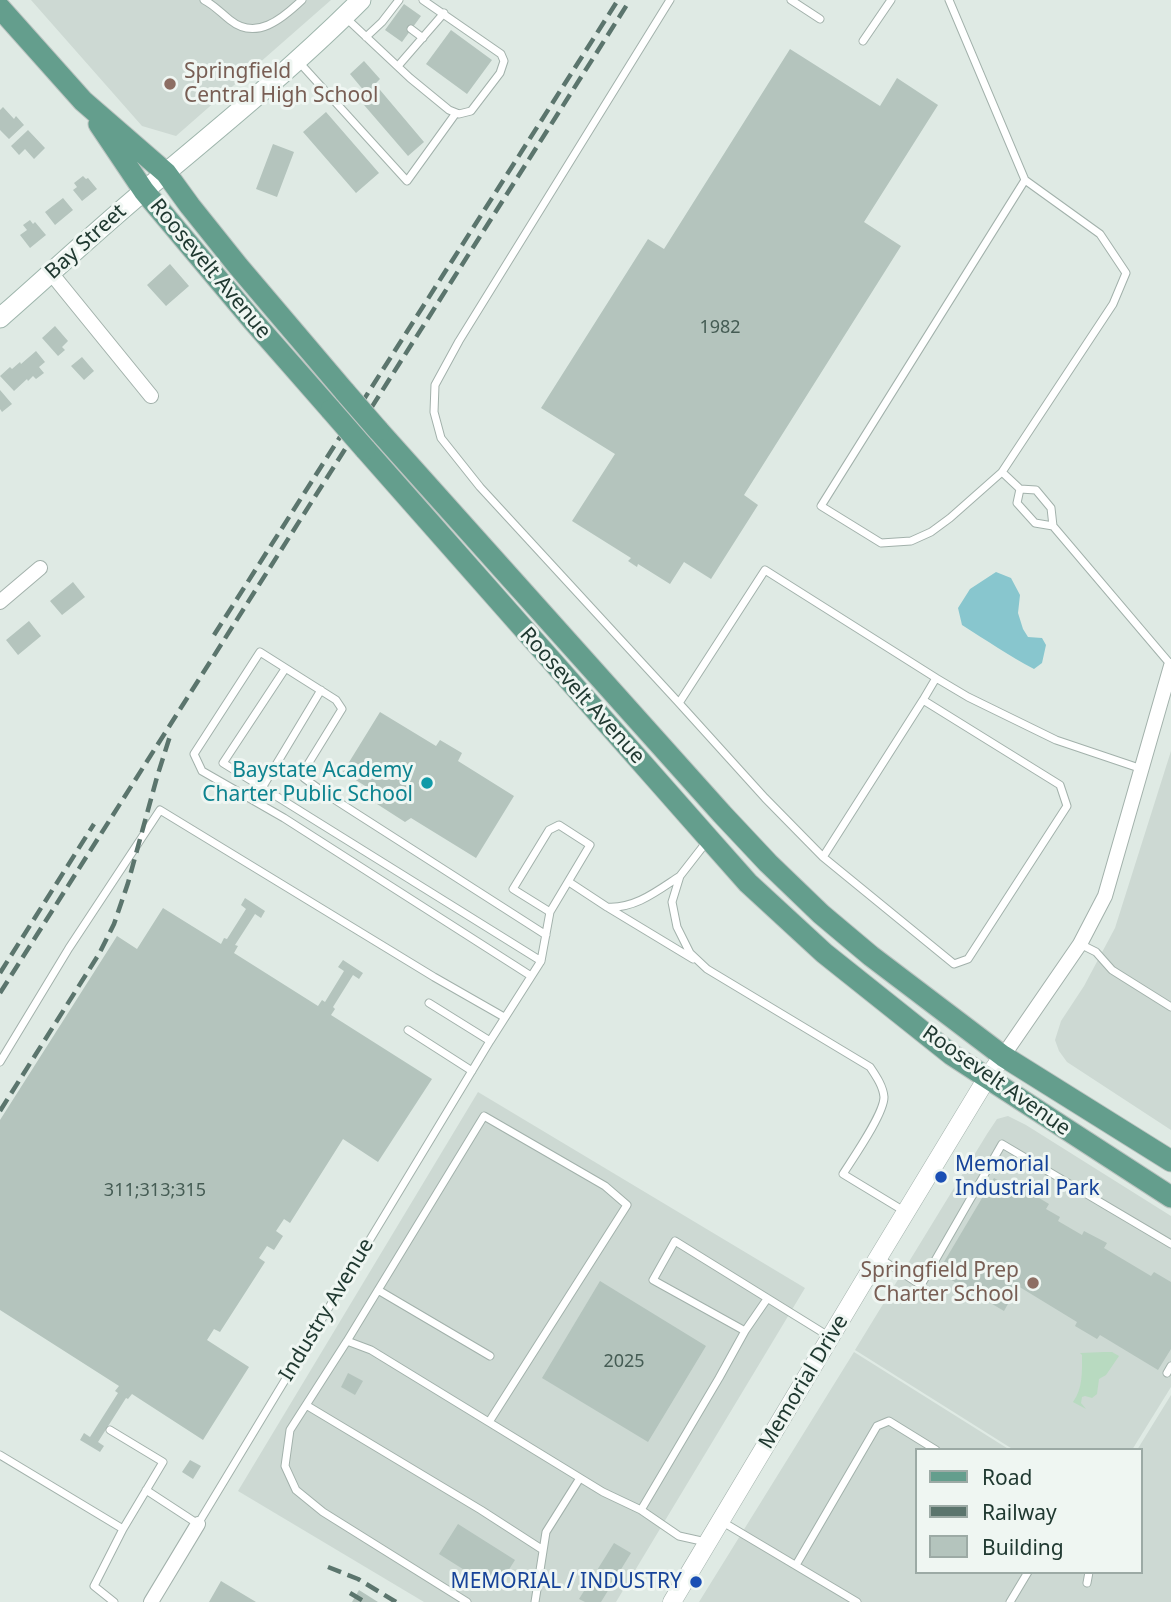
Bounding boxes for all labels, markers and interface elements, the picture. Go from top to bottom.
place label: Springfield Central High School [184,59,378,109]
marker: Springfield Central High School [162,76,178,92]
street label: Roosevelt Avenue [144,194,276,344]
street label: Bay Street [40,199,132,285]
house number: 1982 [699,317,741,339]
street label: Roosevelt Avenue [514,623,650,769]
place label: Baystate Academy Charter Public School [202,758,413,808]
marker: Baystate Academy Charter Public School [419,775,435,791]
street label: Roosevelt Avenue [917,1021,1075,1141]
place label: Memorial Industrial Park [955,1152,1100,1202]
marker: Memorial Industrial Park [933,1169,949,1185]
house number: 311;313;315 [104,1180,206,1202]
street label: Industry Avenue [274,1234,380,1386]
place label: Springfield Prep Charter School [861,1258,1019,1308]
marker: Springfield Prep Charter School [1025,1275,1041,1291]
street label: Memorial Drive [754,1310,854,1454]
house number: 2025 [603,1351,645,1373]
legend [916,1448,1143,1574]
text: Road [982,1463,1032,1491]
text: Railway [982,1498,1057,1526]
text: Building [982,1533,1064,1561]
place label: MEMORIAL / INDUSTRY [451,1569,682,1595]
marker: MEMORIAL / INDUSTRY [688,1574,704,1590]

